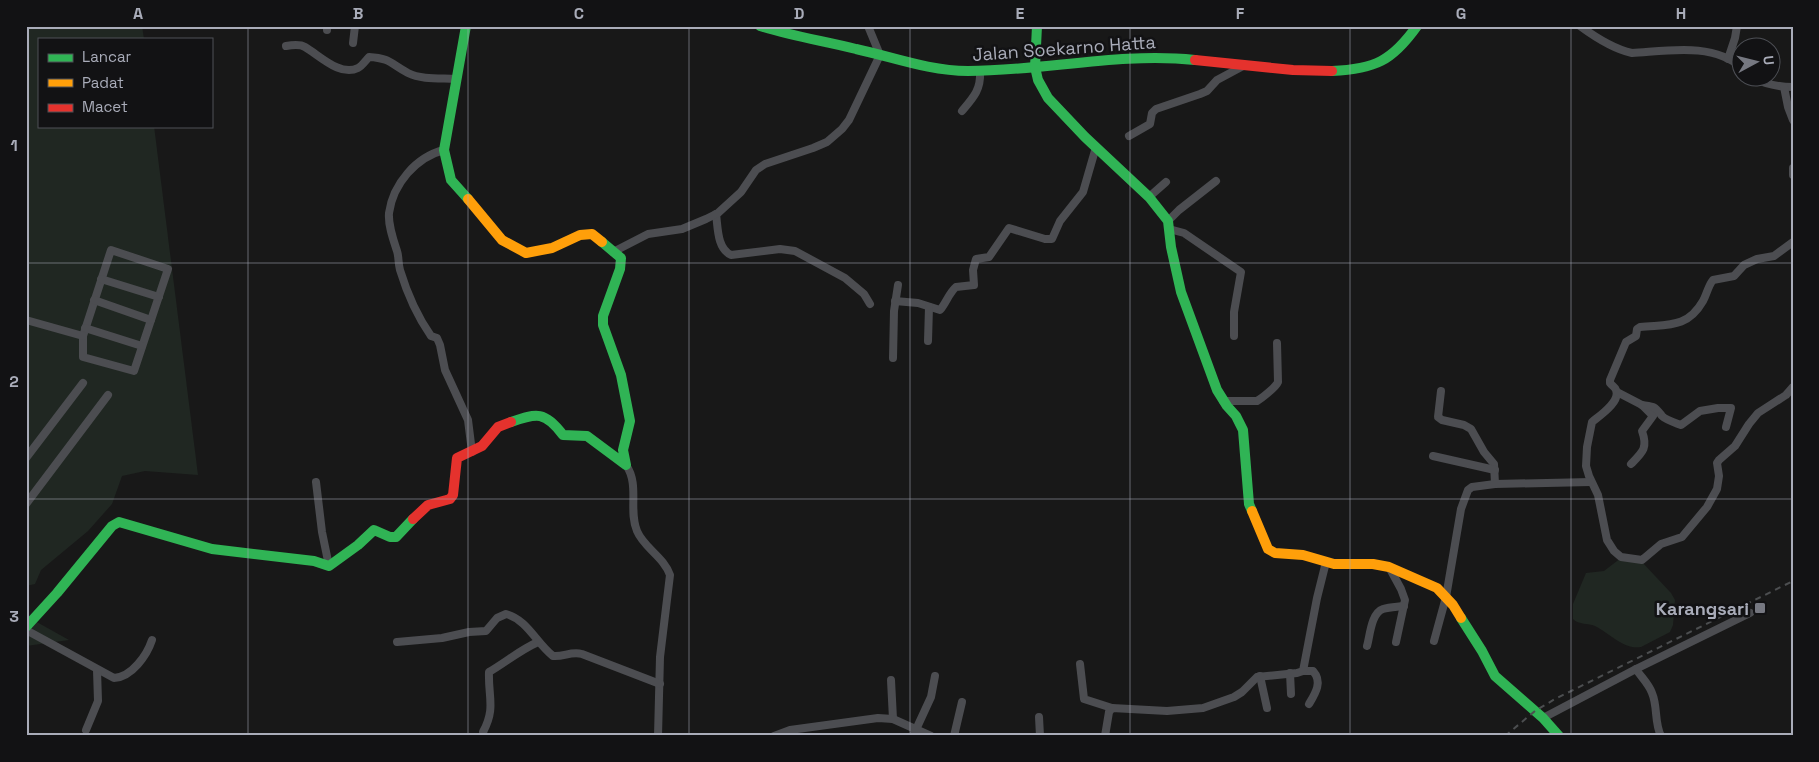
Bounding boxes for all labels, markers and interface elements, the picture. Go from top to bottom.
text: A [133,3,143,24]
text: B [353,3,363,24]
text: C [574,3,584,24]
text: D [794,3,804,24]
text: E [1016,3,1025,24]
text: F [1236,3,1245,24]
text: G [1456,3,1466,24]
text: H [1676,3,1686,24]
street label: Jalan Soekarno Hatta [972,30,1156,66]
legend [38,38,212,128]
north arrow [1732,38,1782,88]
text: Lancar [82,47,132,66]
text: U [1759,55,1778,66]
text: Padat [82,73,124,92]
text: Macet [82,97,128,116]
text: 1 [10,135,18,156]
text: 2 [9,371,19,392]
place label: Karangsari [1656,597,1749,620]
marker: Karangsari [1753,601,1767,615]
text: 3 [9,606,19,627]

